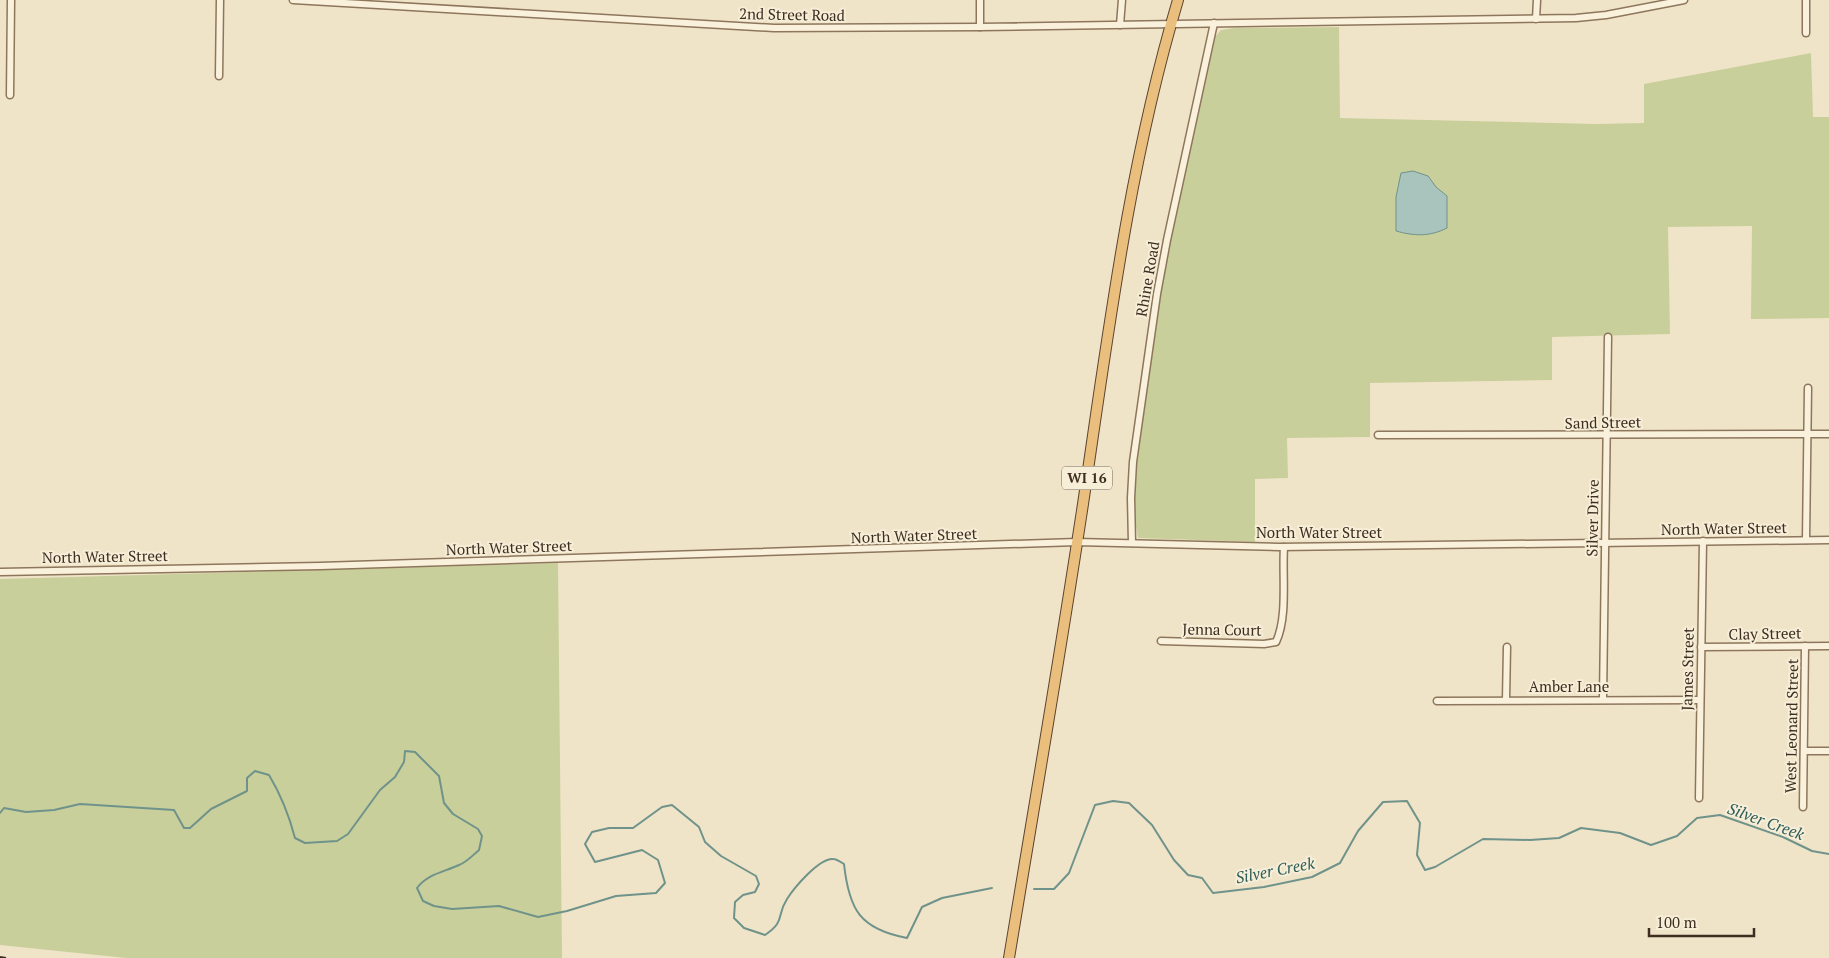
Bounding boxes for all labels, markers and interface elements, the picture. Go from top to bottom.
street label: 2nd Street Road [739,3,845,25]
street label: Rhine Road [1131,239,1164,318]
street label: Sand Street [1565,411,1642,433]
road number: WI 16 [1062,466,1112,489]
street label: Silver Drive [1581,479,1603,557]
street label: North Water Street [1661,517,1788,539]
street label: North Water Street [1256,522,1383,542]
street label: North Water Street [851,523,978,547]
street label: North Water Street [446,535,573,559]
street label: North Water Street [42,545,169,567]
street label: Jenna Court [1182,618,1262,640]
street label: Clay Street [1728,622,1802,644]
street label: James Street [1676,627,1698,711]
street label: West Leonard Street [1780,658,1802,793]
street label: Amber Lane [1529,676,1609,696]
water label: Silver Creek [1725,797,1808,845]
water label: Silver Creek [1234,852,1317,888]
scale bar [1649,906,1754,938]
text: 100 m [1656,912,1697,932]

